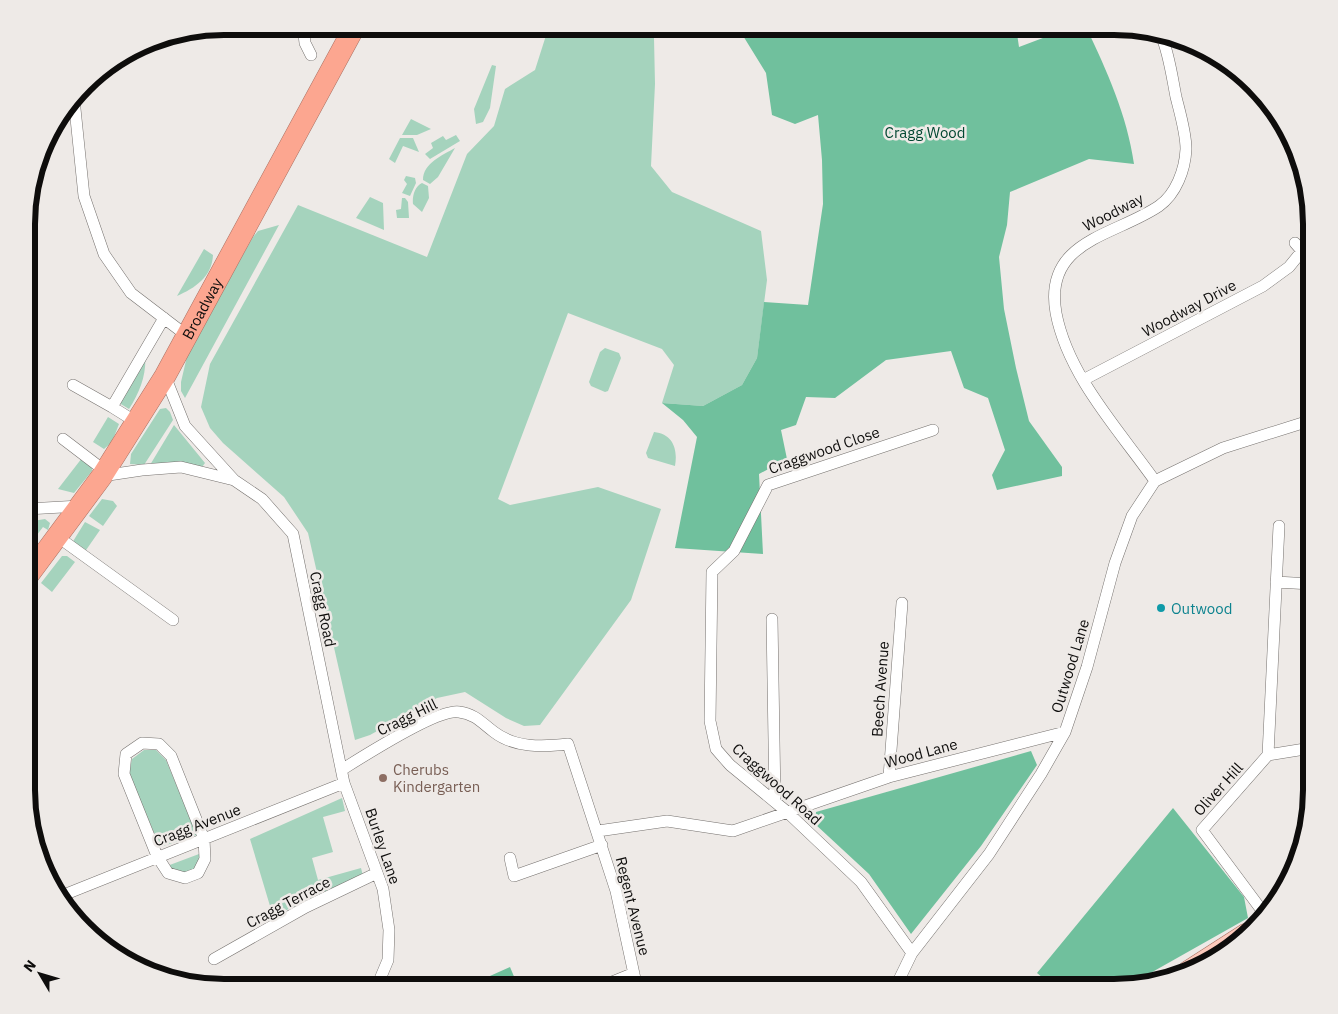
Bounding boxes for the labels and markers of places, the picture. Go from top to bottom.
place label: Outwood [1171,599,1232,618]
marker: Outwood [1155,602,1167,614]
place label: Cherubs Kindergarten [393,760,480,796]
marker: Cherubs Kindergarten [377,772,389,784]

